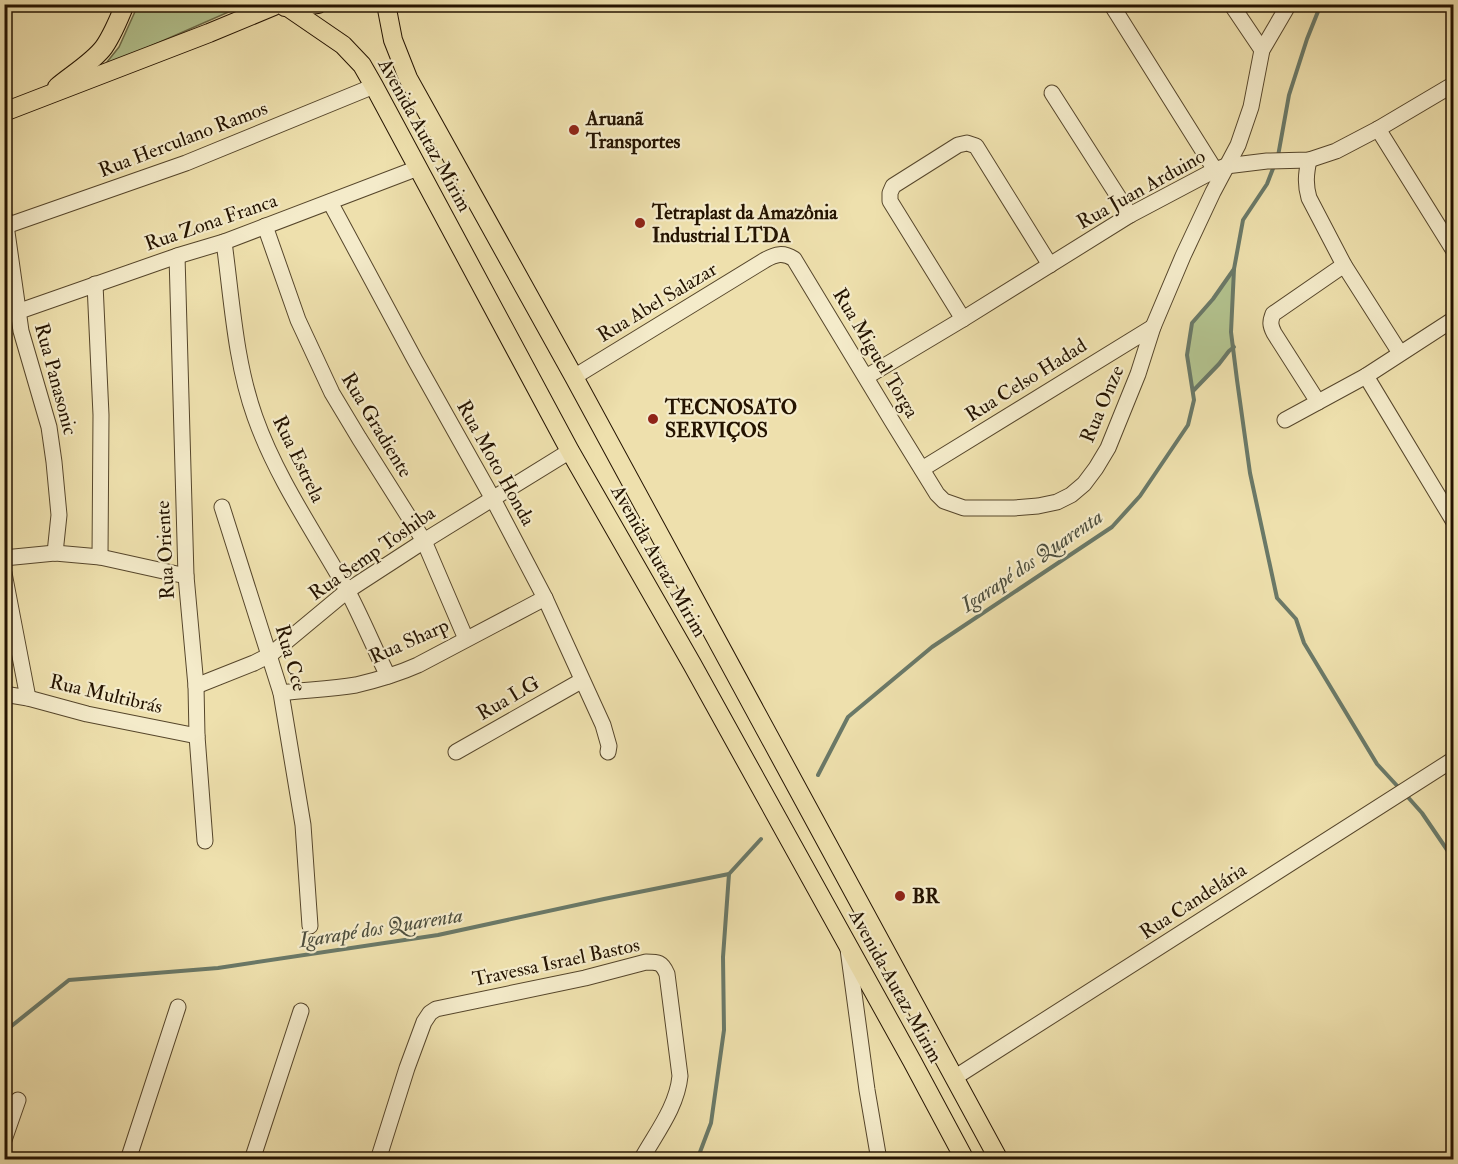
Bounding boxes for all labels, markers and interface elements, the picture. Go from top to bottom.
street label: Avenida Autaz Mirim [372,53,478,216]
street label: Rua Herculano Ramos [95,95,271,183]
place label: Aruanã Transportes [585,106,681,155]
marker: Aruanã Transportes [567,123,581,137]
street label: Rua Juan Arduino [1072,143,1210,235]
street label: Rua Zona Franca [141,187,281,256]
place label: Tetraplast da Amazônia Industrial LTDA [651,200,838,248]
marker: Tetraplast da Amazônia Industrial LTDA [633,216,647,230]
street label: Rua Abel Salazar [593,256,722,348]
street label: Rua Miguel Torga [827,284,925,423]
street label: Rua Panasonic [29,320,83,438]
street label: Rua Celso Hadad [961,333,1091,427]
street label: Rua Onze [1075,362,1129,446]
street label: Rua Gradiente [336,368,418,482]
place label: TECNOSATO SERVIÇOS [664,395,797,443]
street label: Rua Moto Honda [451,396,541,531]
street label: Rua Estrela [267,411,331,507]
marker: TECNOSATO SERVIÇOS [646,412,660,426]
street label: Avenida Autaz Mirim [605,480,713,642]
street label: Rua Oriente [150,500,180,600]
street label: Rua Semp Toshiba [304,500,441,607]
water label: Igarapé dos Quarenta [955,503,1108,619]
street label: Rua Sharp [365,612,453,670]
street label: Rua Cce [270,622,312,694]
street label: Rua Multibrás [47,669,165,719]
street label: Rua LG [472,670,544,726]
street label: Rua Candelária [1135,857,1252,945]
place label: BR [912,884,941,909]
marker: BR [893,889,907,903]
water label: Igarapé dos Quarenta [296,902,465,954]
street label: Avenida Autaz Mirim [843,904,949,1067]
street label: Travessa Israel Bastos [470,932,642,992]

